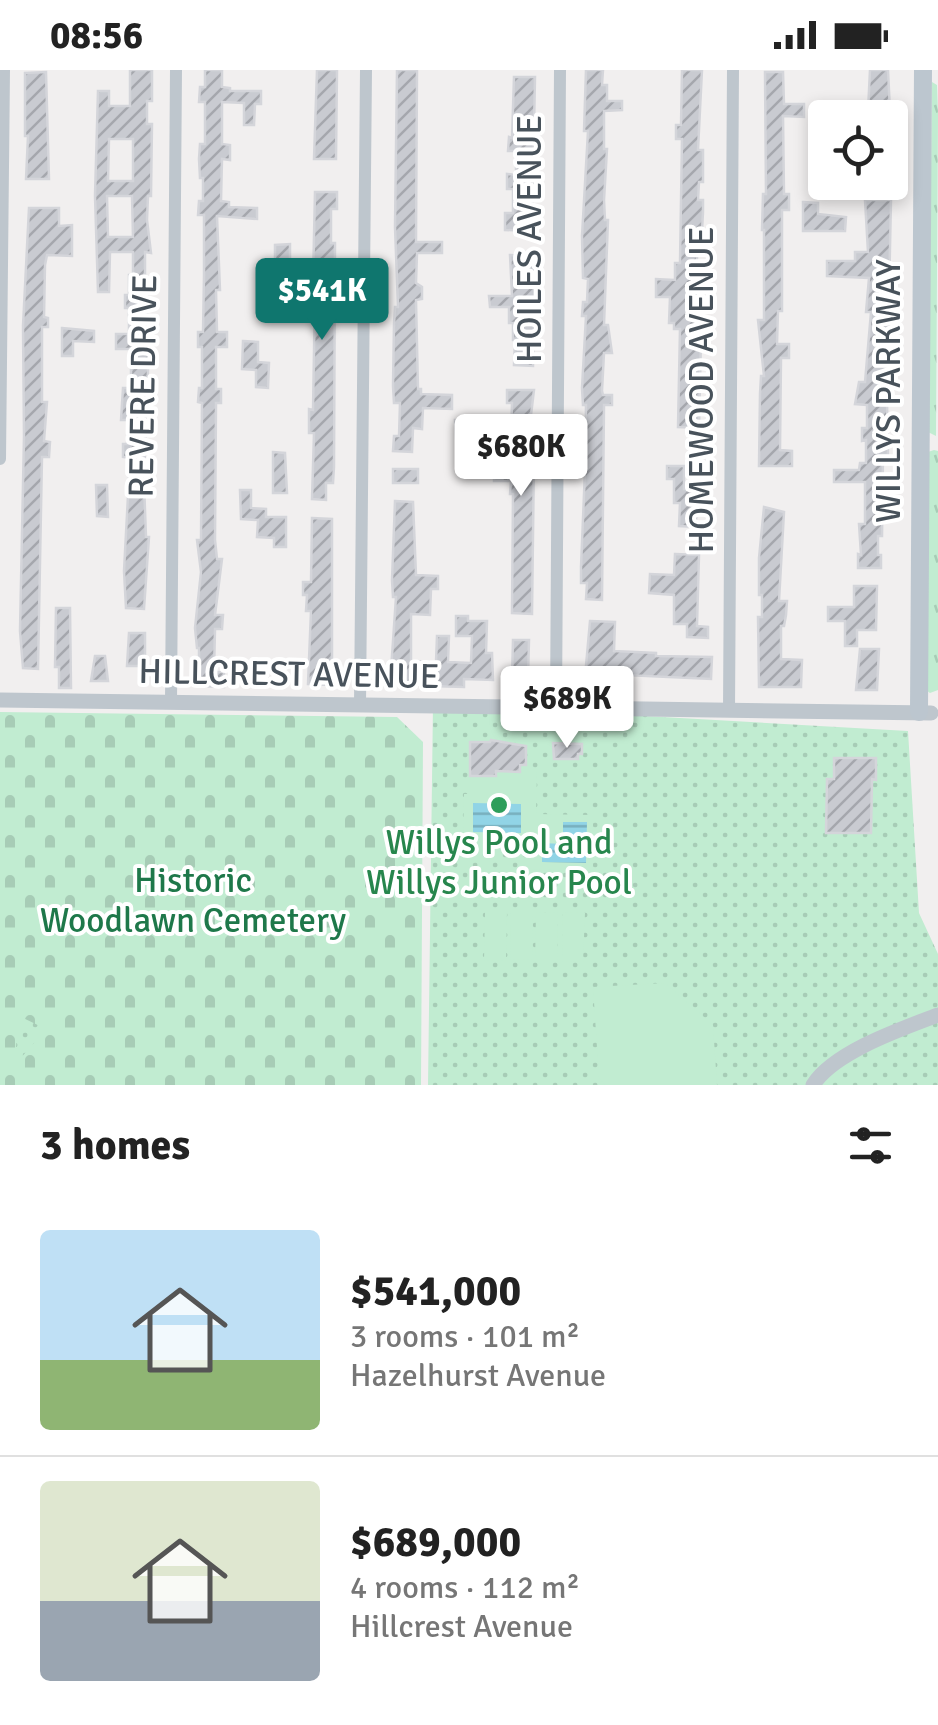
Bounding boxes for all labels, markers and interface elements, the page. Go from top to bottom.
text: 08:56 [50,12,143,59]
map controls [808,100,908,200]
button: locate [808,100,908,200]
street label: HOILES AVENUE [508,115,551,363]
street label: HOMEWOOD AVENUE [680,226,723,554]
pin: $541K [252,258,392,343]
street label: WILLYS PARKWAY [867,259,910,523]
text: $541K [278,271,366,310]
street label: REVERE DRIVE [120,274,166,498]
pin: $680K [451,414,591,499]
text: $680K [477,427,565,466]
street label: HILLCREST AVENUE [138,650,440,698]
pin: $689K [497,666,637,751]
text: $689K [523,679,611,718]
marker: Willys Pool and Willys Junior Pool [488,794,510,816]
place label: Willys Pool and Willys Junior Pool [366,821,632,904]
park label: Historic Woodlawn Cemetery [40,859,346,942]
icon: filters [843,1118,898,1173]
text: 3 homes [40,1120,190,1171]
text: $541,000 [350,1266,521,1317]
icon: home [120,1270,240,1390]
text: 3 rooms · 101 m² [350,1317,580,1356]
text: Hazelhurst Avenue [350,1356,606,1395]
text: $689,000 [350,1517,521,1568]
icon: home [120,1521,240,1641]
text: 4 rooms · 112 m² [350,1568,580,1607]
text: Hillcrest Avenue [350,1607,573,1646]

